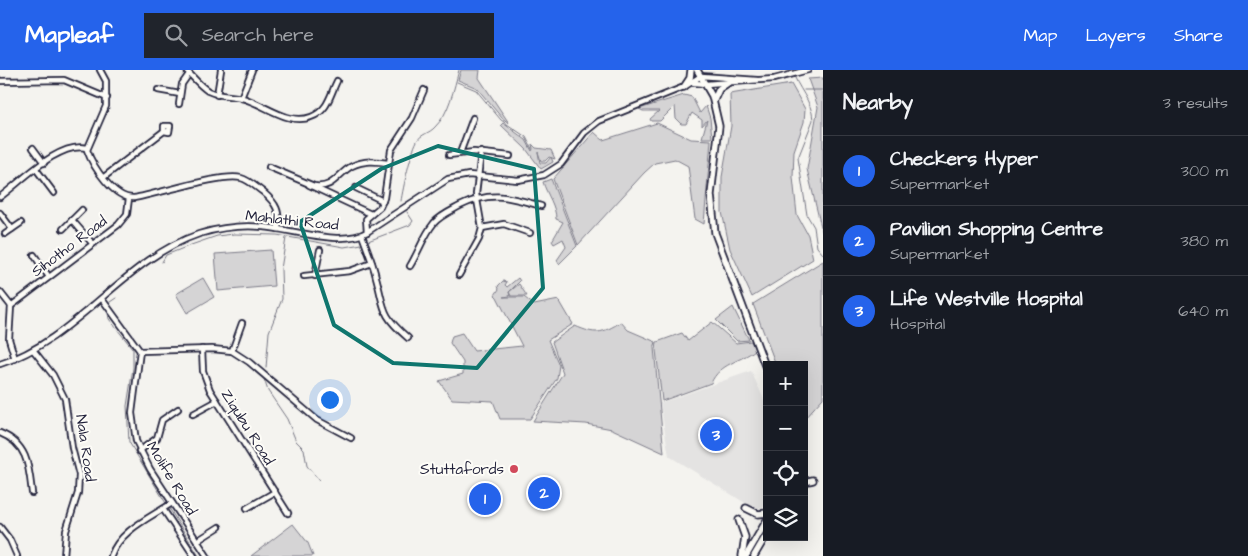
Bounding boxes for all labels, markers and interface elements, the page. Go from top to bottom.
search box [144,13,494,58]
text: Mapleaf [25,18,114,52]
icon: search [162,21,190,49]
text: Search here [202,22,314,49]
text: Map [1023,23,1057,48]
text: Layers [1085,23,1146,48]
text: Share [1174,23,1223,48]
text: Nearby [843,88,913,117]
text: 3 results [1163,92,1228,114]
text: Checkers Hyper [890,146,1038,173]
text: 1 [858,160,860,182]
text: 300 m [1181,160,1228,182]
text: Supermarket [890,173,989,195]
street label: Mahlathi Road [244,205,340,236]
street label: Sihotho Road [27,211,112,282]
text: Pavilion Shopping Centre [890,216,1103,243]
text: 2 [854,230,864,252]
text: 380 m [1181,230,1228,252]
text: Supermarket [890,243,989,265]
text: Life Westville Hospital [890,286,1083,313]
text: 3 [855,300,863,322]
text: 640 m [1178,300,1228,322]
text: Hospital [890,313,945,335]
map controls [763,361,808,541]
button: + [763,361,808,406]
street label: Ziqubu Road [216,385,279,469]
your location [317,387,343,413]
button: − [763,406,808,451]
street label: Nala Road [70,413,101,483]
pin: 3 [700,416,732,454]
street label: Molife Road [141,437,202,519]
button: locate [763,451,808,496]
place label: Stuttafords [420,459,504,480]
marker: Stuttafords [508,463,520,475]
pin: 2 [528,474,560,512]
pin: 1 [469,480,501,518]
button: layers [763,496,808,541]

